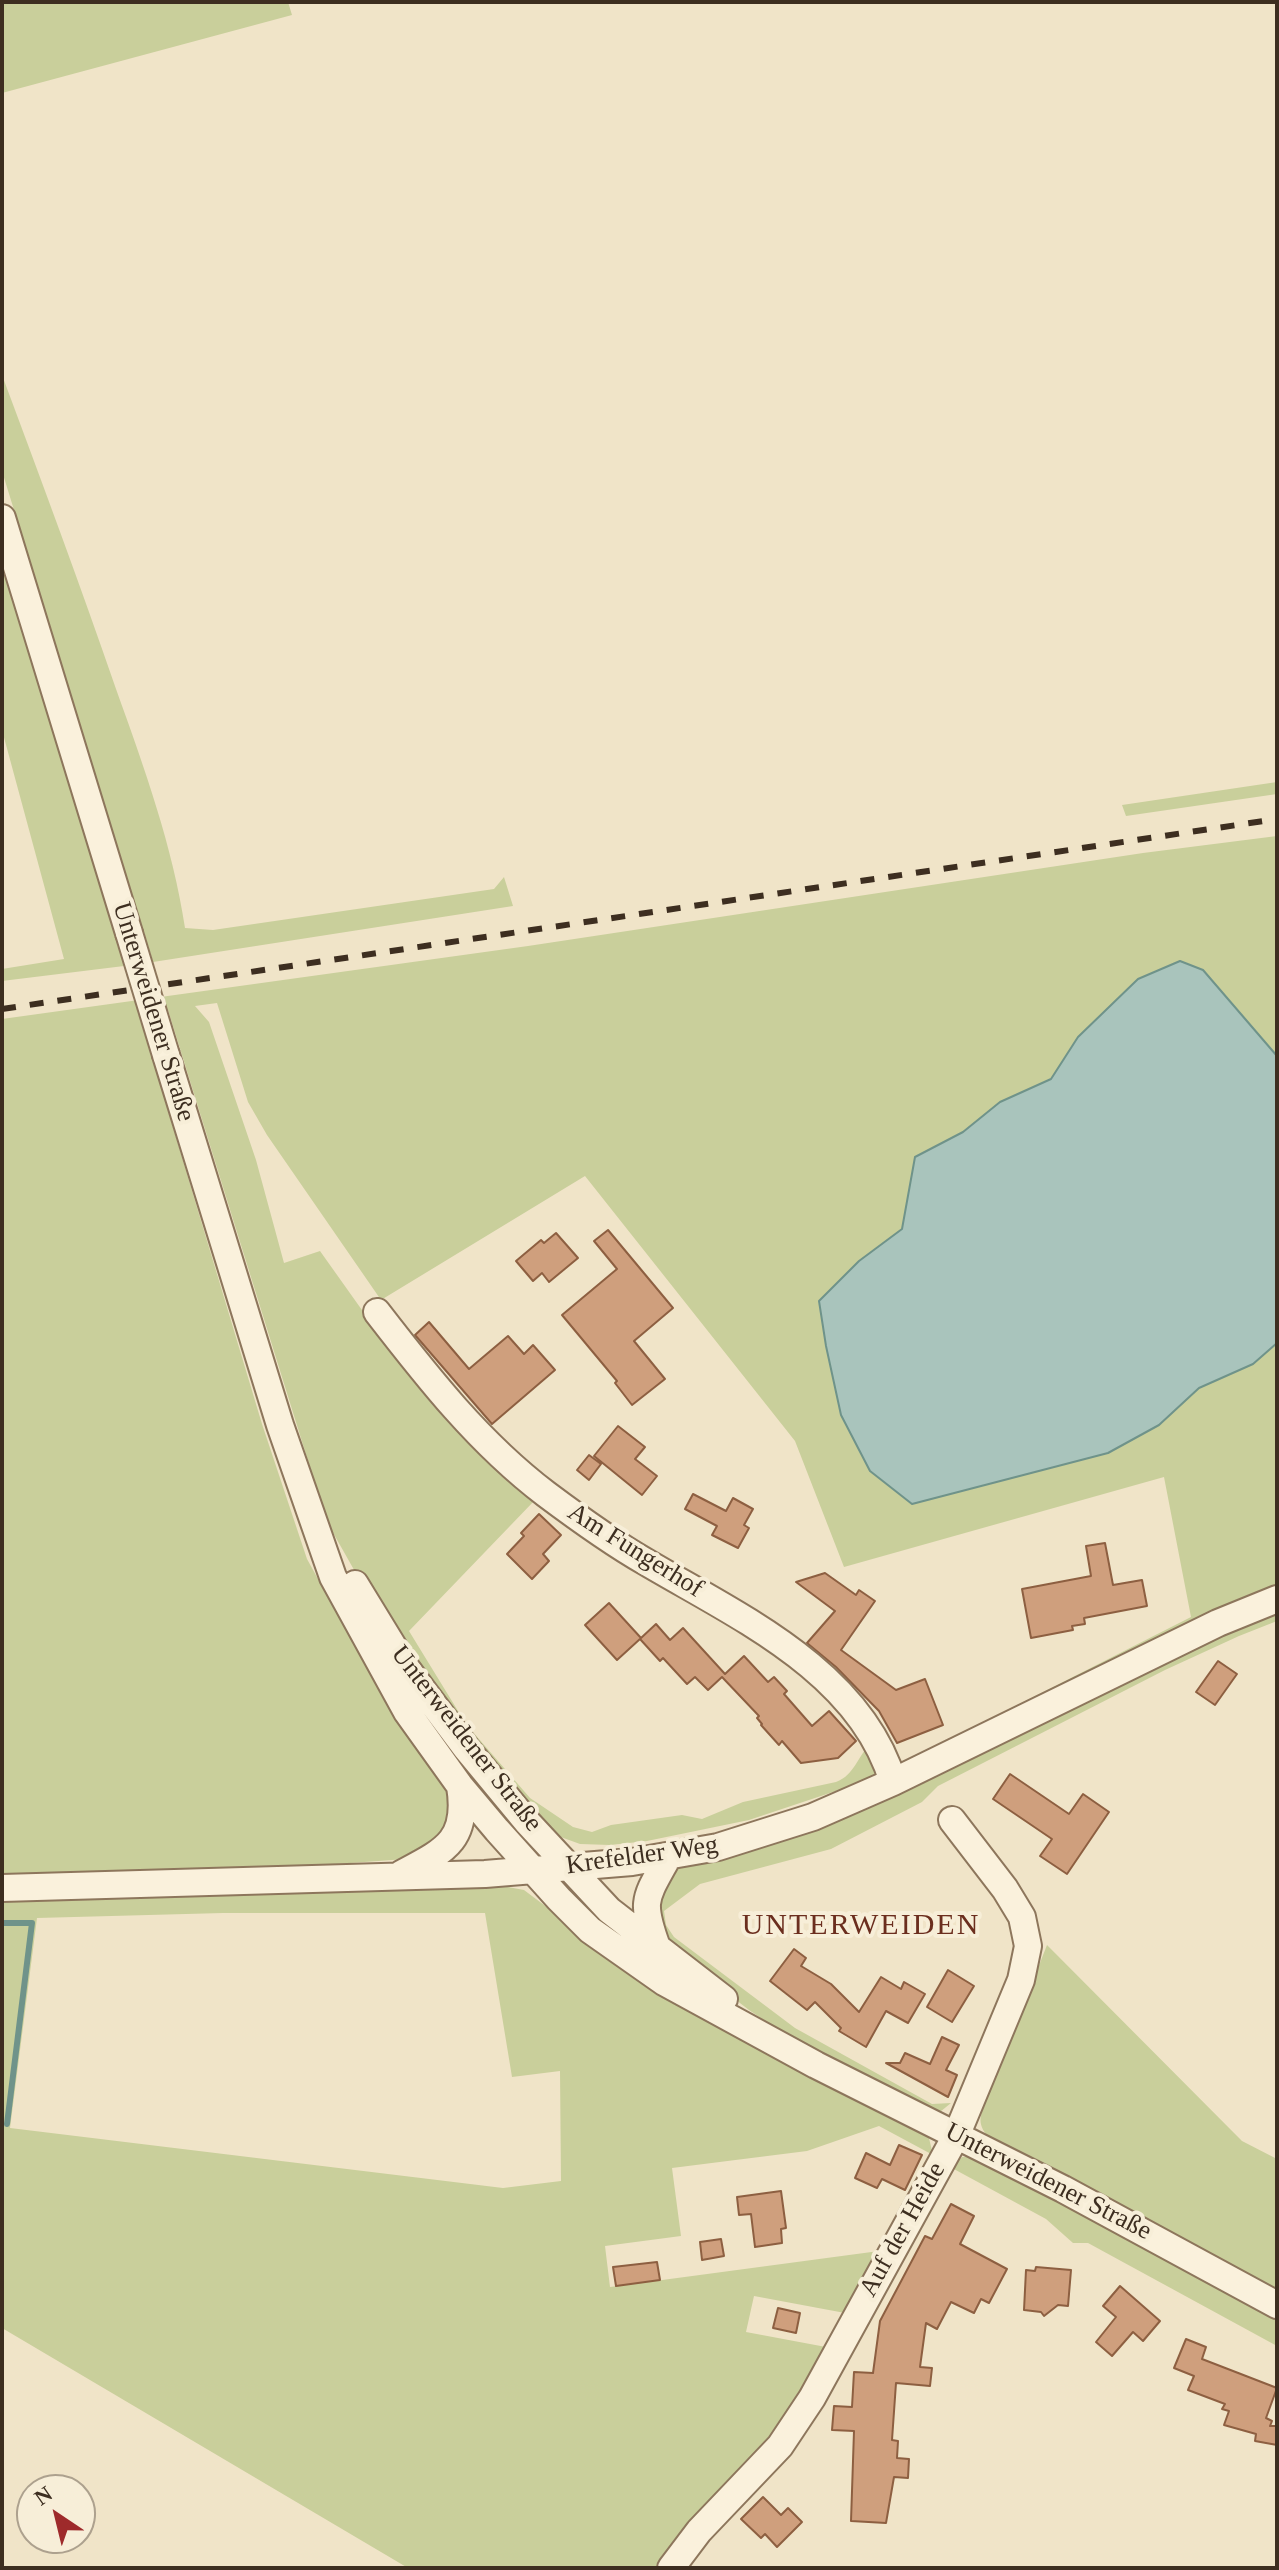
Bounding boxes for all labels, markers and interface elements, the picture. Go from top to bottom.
street label: Unterweidener Straße [105,899,201,1125]
street label: Am Fungerhof [562,1497,708,1605]
street label: Unterweidener Straße [384,1640,548,1838]
street label: Krefelder Weg [564,1830,720,1882]
district label: UNTERWEIDEN [742,1908,980,1944]
street label: Unterweidener Straße [940,2116,1156,2248]
street label: Auf der Heide [853,2157,953,2303]
north arrow [16,2474,96,2554]
text: N [29,2481,57,2510]

